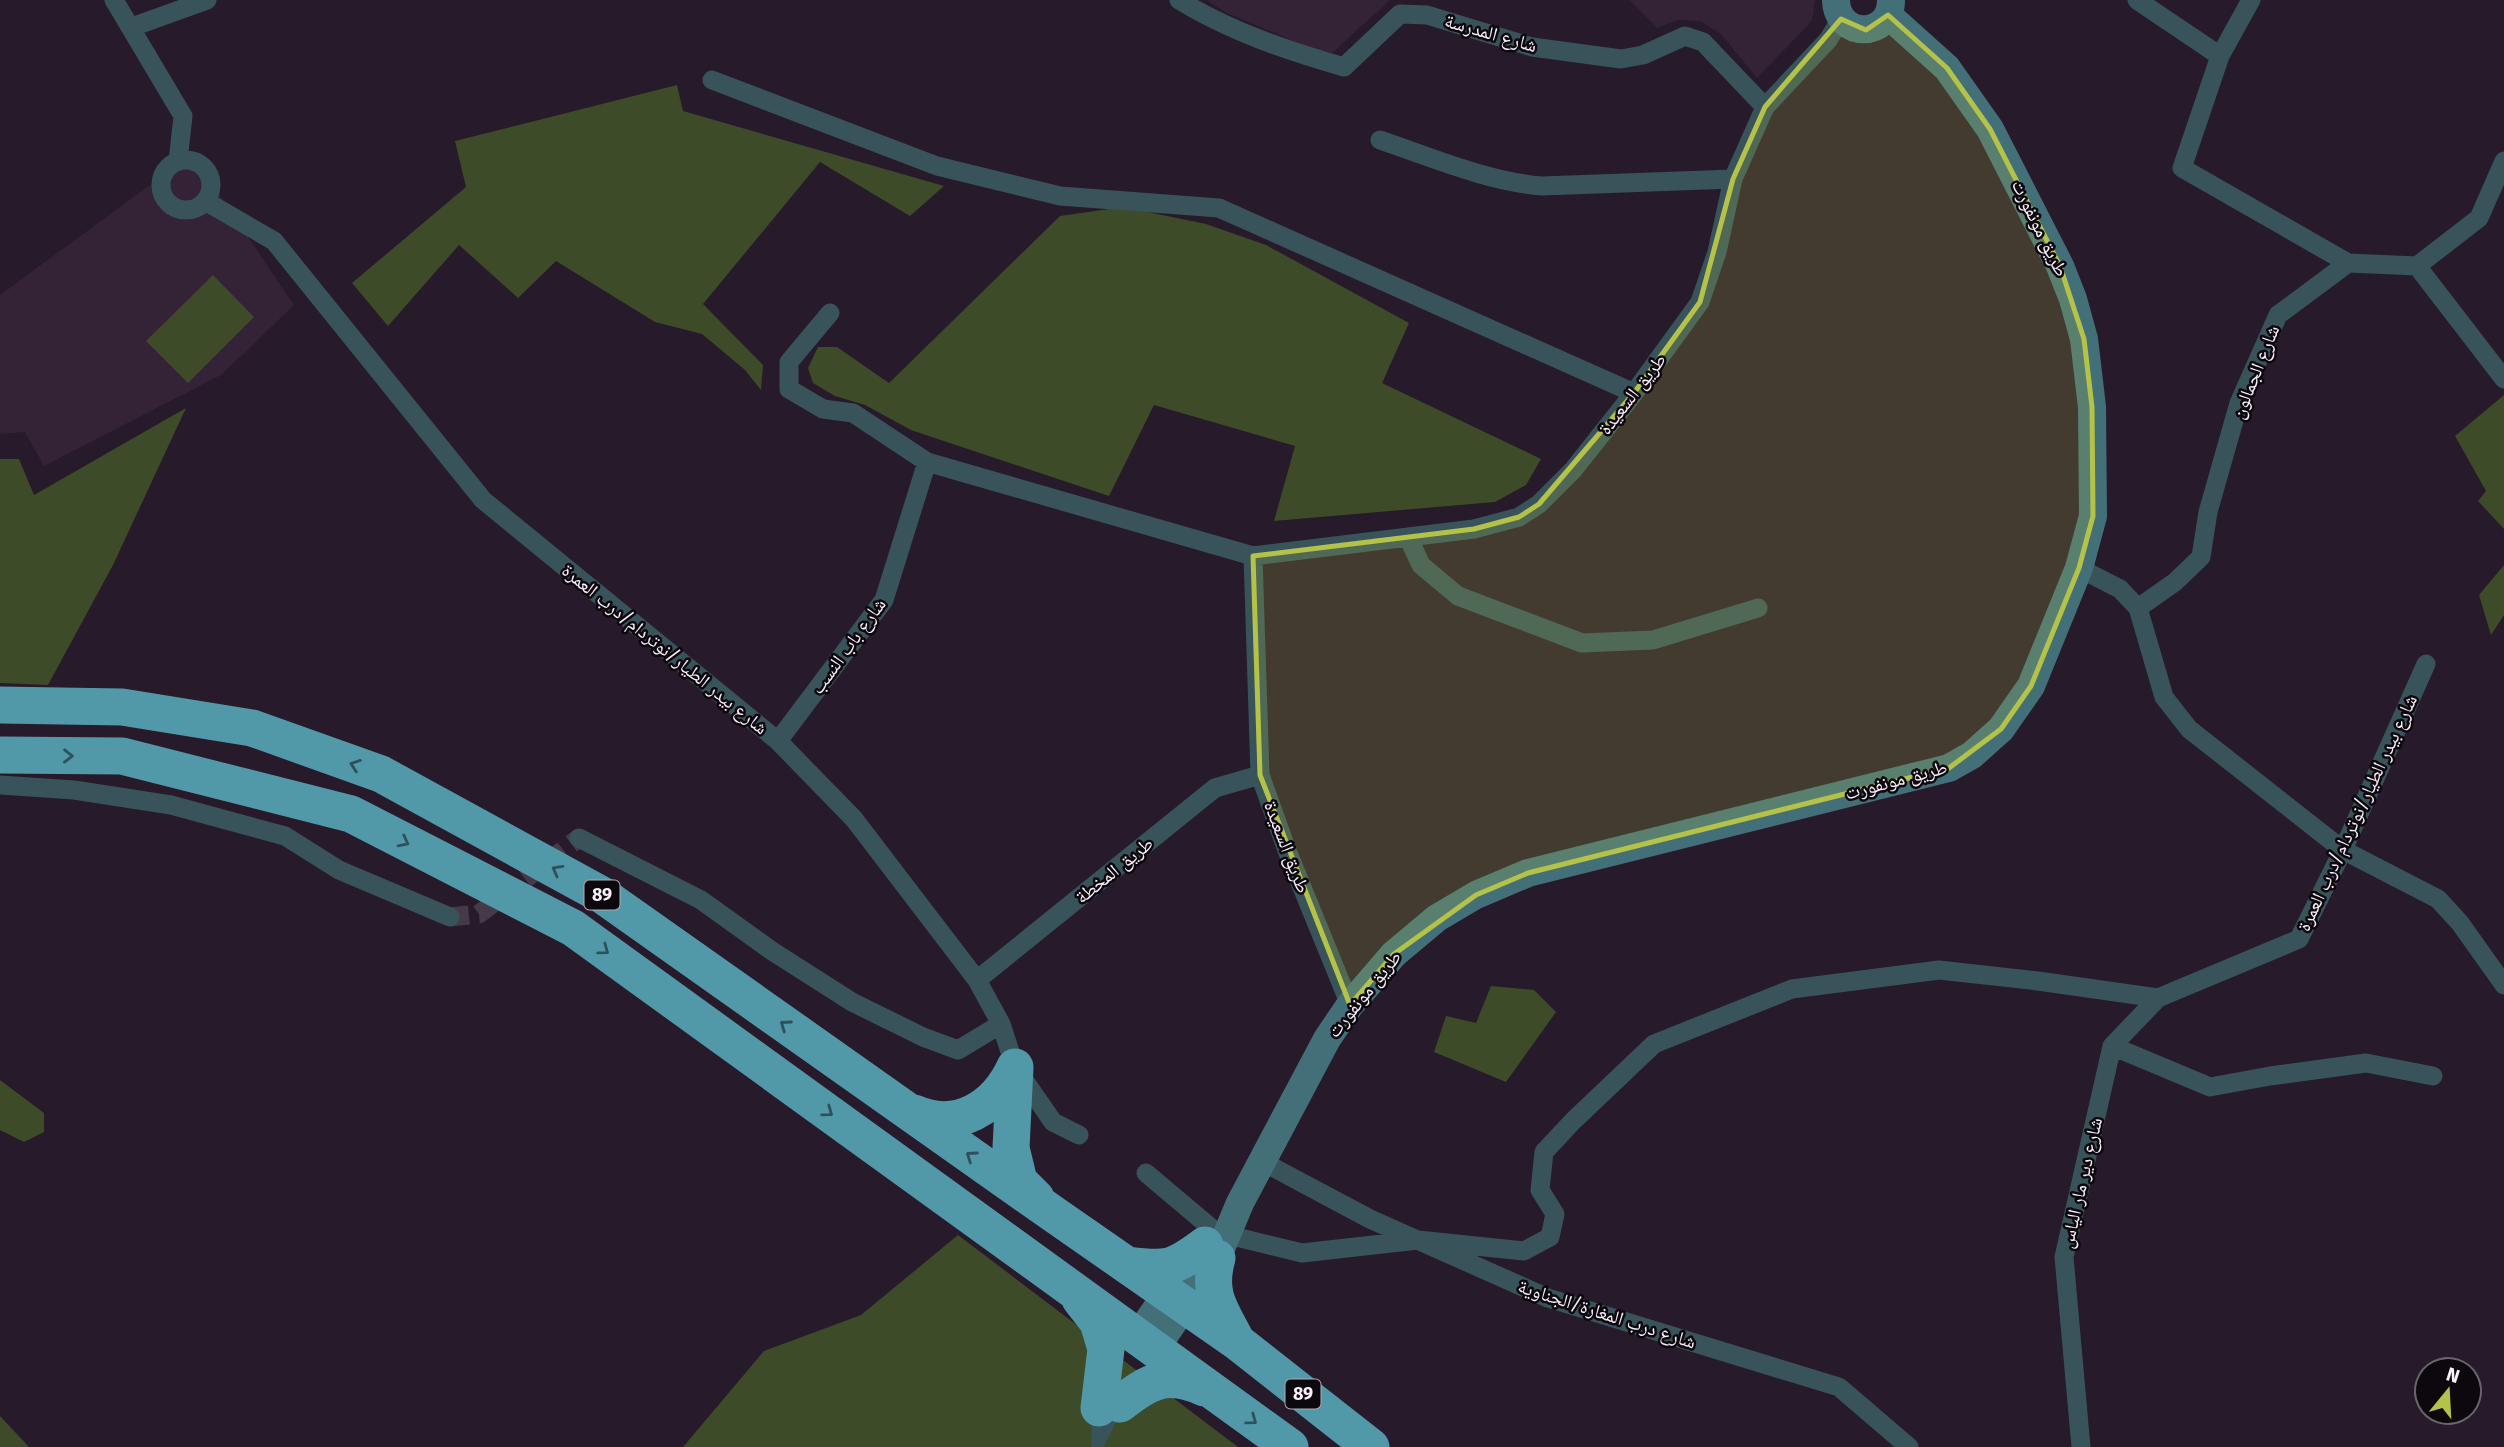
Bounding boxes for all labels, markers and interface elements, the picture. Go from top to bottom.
street label: شارع المدرسة [1442,9,1540,57]
street label: طريق مونفورت [2007,176,2073,280]
street label: شارع الجمالون [2226,322,2284,422]
street label: طريق السعيدة [1593,349,1671,439]
street label: شارع بيدر الطيار/نوتردام/درب العمرة [556,559,773,741]
street label: شارع باب النسب [805,593,891,699]
street label: شارع بيدر الطيار/نوتردام/درب العمرة [2292,691,2424,936]
one-way arrow [63,748,74,764]
street label: طريق مونفورت [1842,755,1950,805]
one-way arrow [350,759,362,773]
street label: طريق السعيدة [1259,798,1315,896]
street label: طريق المخطة [1070,832,1158,908]
one-way arrow [397,833,410,847]
one-way arrow [551,865,564,878]
road number: 89 [584,880,620,910]
one-way arrow [596,942,609,955]
street label: طريق مونفورت [1322,946,1406,1042]
one-way arrow [780,1021,793,1033]
one-way arrow [820,1104,833,1116]
street label: شارع دير مار الياس [2055,1115,2107,1251]
one-way arrow [966,1152,979,1165]
street label: شارع درب المغارة/الجناوية [1515,1274,1699,1354]
north arrow [2413,1356,2483,1426]
text: N [2444,1362,2463,1388]
road number: 89 [1286,1380,1320,1408]
one-way arrow [1244,1412,1257,1424]

